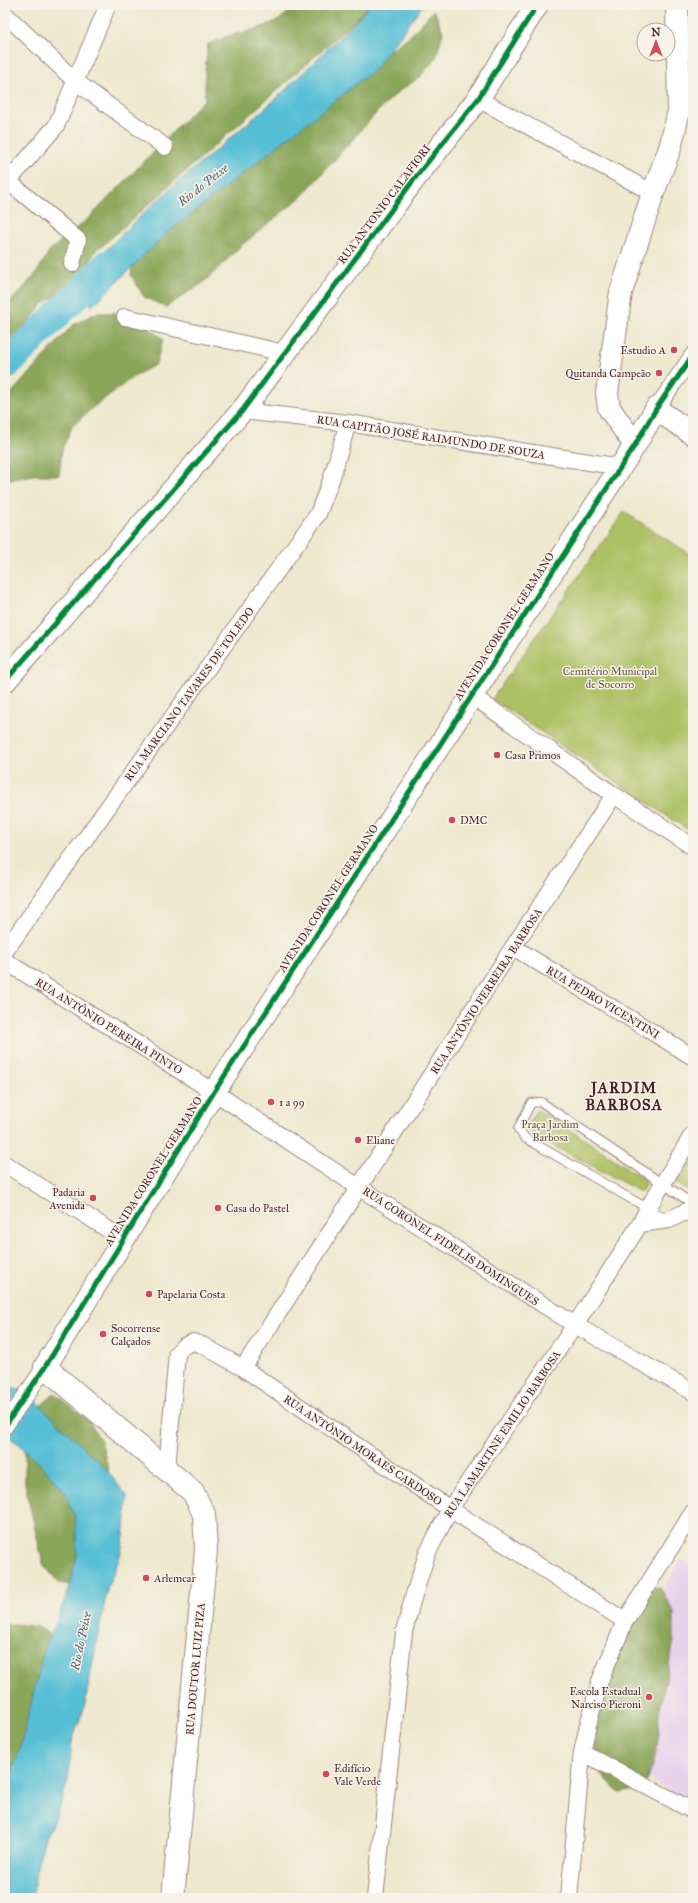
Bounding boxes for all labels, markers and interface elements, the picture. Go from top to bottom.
north arrow [636,22,676,62]
text: N [651,26,661,39]
street label: RUA ANTONIO CALAFIORI [335,142,434,266]
water label: Rio do Peixe [174,161,231,210]
place label: Estudio A [620,344,667,357]
marker: Estudio A [669,345,679,355]
place label: Quitanda Campeão [566,367,651,380]
marker: Quitanda Campeão [654,368,664,378]
street label: RUA CAPITÃO JOSÉ RAIMUNDO DE SOUZA [316,412,547,463]
street label: AVENIDA CORONEL GERMANO [451,550,557,703]
street label: RUA MARCIANO TAVARES DE TOLEDO [122,605,257,784]
park label: Cemitério Municipal de Socorro [563,665,657,691]
place label: Casa Primos [505,749,560,762]
marker: Casa Primos [492,750,502,760]
place label: DMC [460,814,487,827]
marker: DMC [447,815,457,825]
street label: AVENIDA CORONEL GERMANO [275,822,381,975]
street label: RUA ANTÔNIO FERREIRA BARBOSA [428,905,545,1077]
street label: RUA PEDRO VICENTINI [544,963,662,1042]
street label: RUA ANTÔNIO PEREIRA PINTO [33,976,185,1077]
district label: JARDIM BARBOSA [585,1079,663,1114]
street label: AVENIDA CORONEL GERMANO [101,1094,205,1249]
place label: 1 a 99 [279,1096,305,1109]
marker: 1 a 99 [266,1097,276,1107]
park label: Praça Jardim Barbosa [521,1118,579,1144]
place label: Eliane [366,1134,395,1147]
marker: Eliane [353,1135,363,1145]
street label: RUA CORONEL FIDELIS DOMINGUES [360,1184,541,1308]
place label: Padaria Avenida [48,1186,85,1212]
marker: Padaria Avenida [88,1193,98,1203]
place label: Casa do Pastel [226,1202,289,1215]
marker: Casa do Pastel [213,1203,223,1213]
place label: Papelaria Costa [157,1288,226,1301]
marker: Papelaria Costa [144,1289,154,1299]
place label: Socorrense Calçados [111,1322,161,1348]
marker: Socorrense Calçados [98,1329,108,1339]
street label: RUA LAMARTINE EMILIO BARBOSA [441,1348,564,1520]
street label: RUA ANTÔNIO MORAES CARDOSO [281,1392,444,1508]
place label: Arlemcar [153,1572,196,1585]
marker: Arlemcar [141,1573,151,1583]
street label: RUA DOUTOR LUIZ PIZA [183,1602,208,1736]
water label: Rio do Peixe [68,1610,94,1673]
place label: Escola Estadual Narciso Pieroni [569,1685,641,1711]
marker: Escola Estadual Narciso Pieroni [644,1692,654,1702]
place label: Edifício Vale Verde [333,1762,381,1788]
marker: Edifício Vale Verde [321,1769,331,1779]

